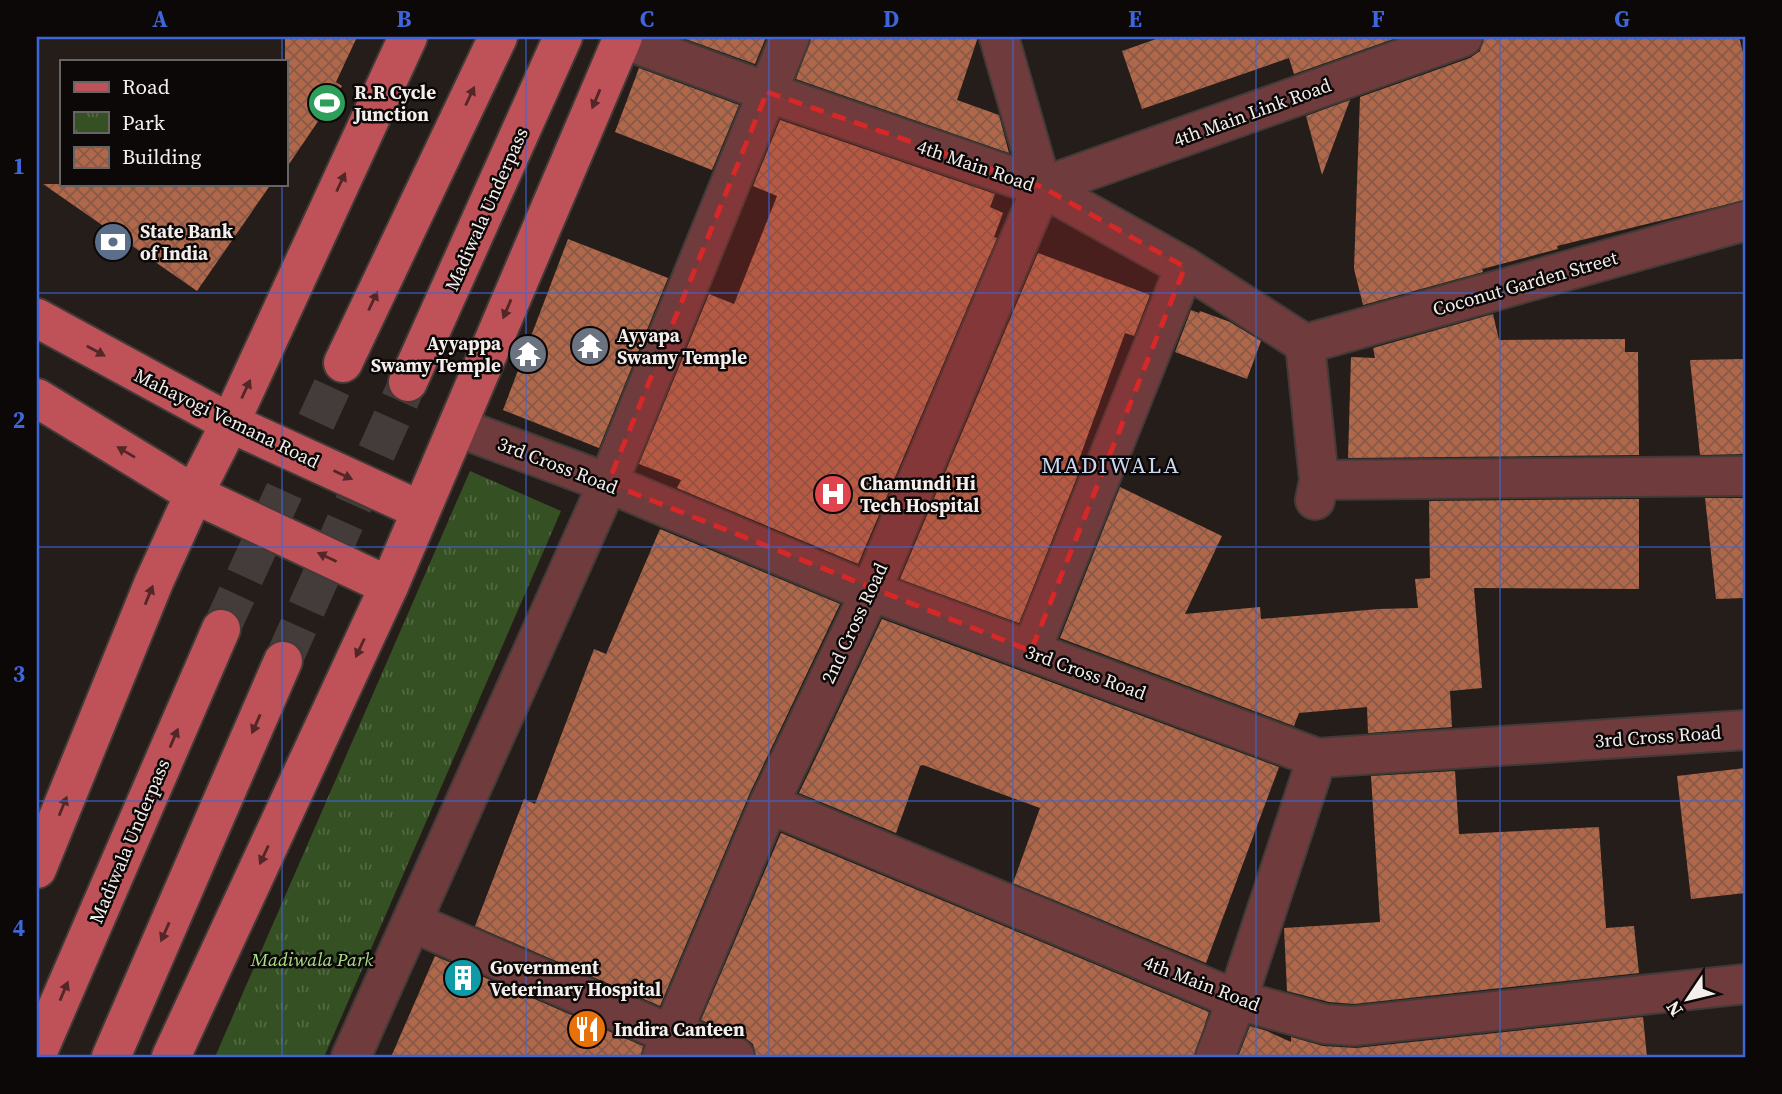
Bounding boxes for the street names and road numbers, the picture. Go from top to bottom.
street label: 4th Main Link Road [1170,71,1335,153]
street label: Madiwala Underpass [438,123,534,295]
street label: 4th Main Road [914,133,1038,197]
street label: Coconut Garden Street [1430,244,1621,322]
street label: Mahayogi Vemana Road [130,362,324,474]
street label: 3rd Cross Road [494,430,622,500]
street label: 2nd Cross Road [815,558,893,688]
street label: 3rd Cross Road [1022,638,1150,706]
street label: 3rd Cross Road [1594,719,1722,753]
street label: Madiwala Underpass [83,755,175,927]
street label: 4th Main Road [1140,949,1264,1017]

